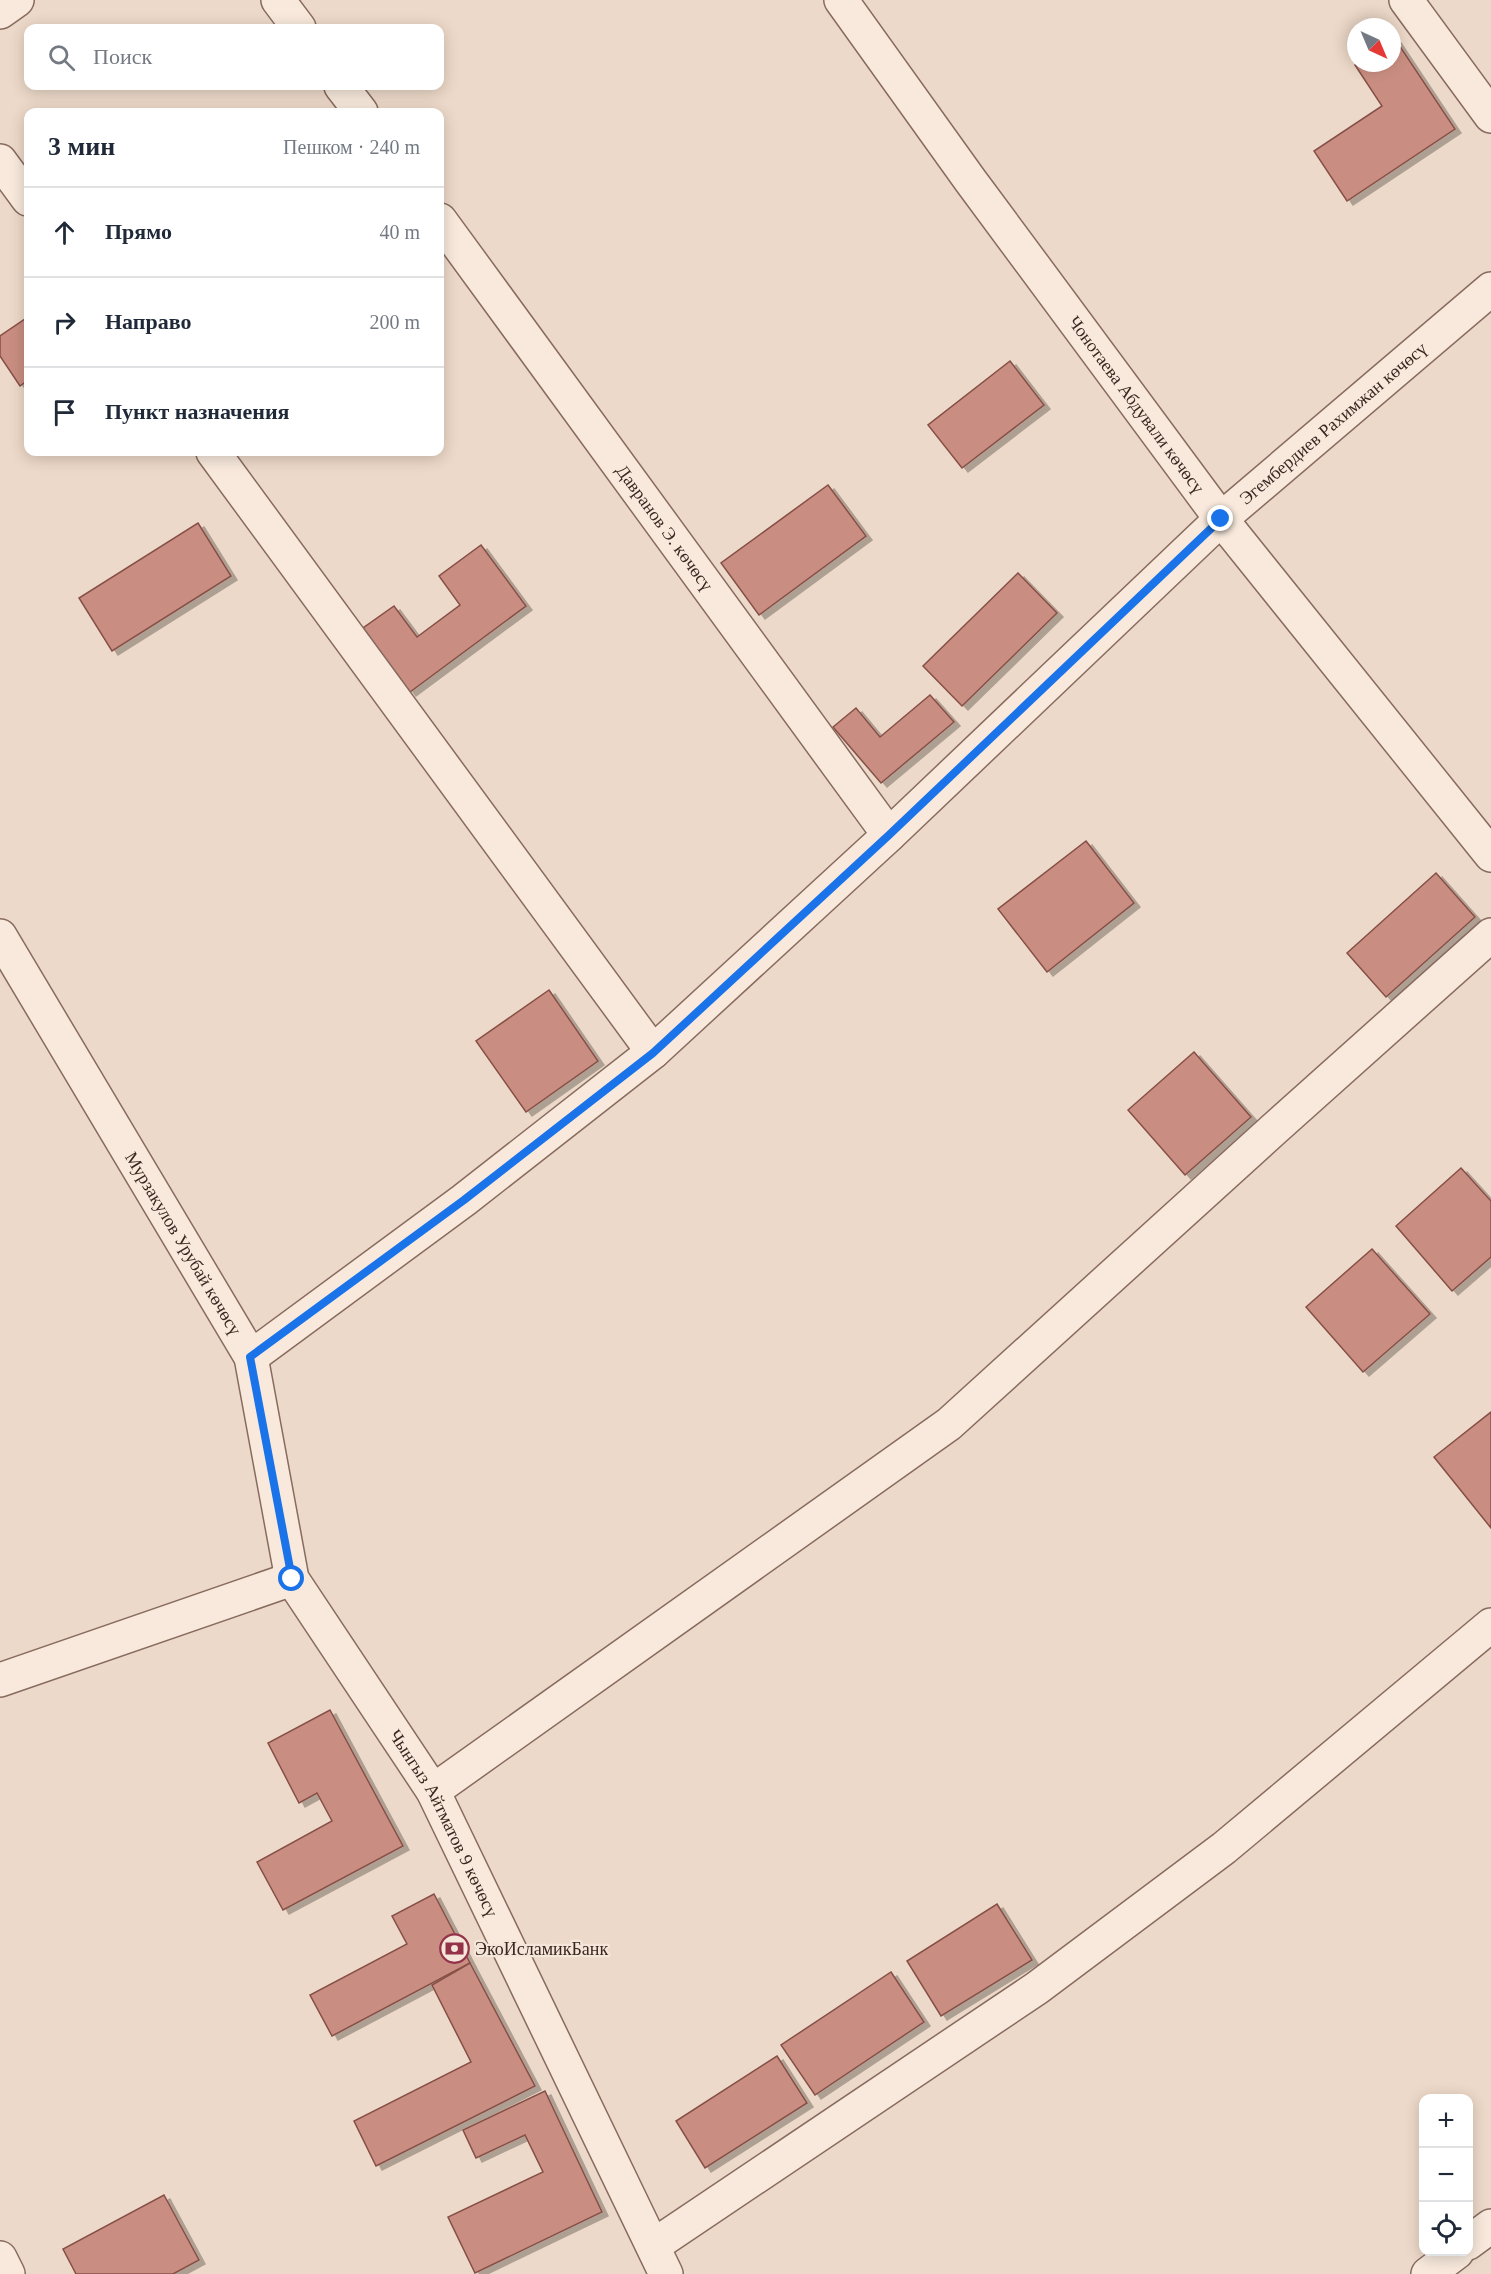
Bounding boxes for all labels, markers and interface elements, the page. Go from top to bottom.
north arrow [1347,18,1401,72]
search box [24,24,444,90]
icon: search [45,41,78,74]
text: Поиск [93,44,152,69]
text: 3 мин [48,132,115,161]
text: Пешком · 240 m [283,136,420,158]
icon: ahead [48,216,81,249]
text: Прямо [105,219,172,244]
text: 40 m [379,221,420,243]
icon: right [48,306,81,339]
text: Направо [105,309,191,334]
text: 200 m [369,311,420,333]
street label: Чонотаева Абдували көчөсү [1064,312,1208,497]
street label: Эгембердиев Рахимжан көчөсү [1236,338,1431,509]
icon: arrive [48,396,81,429]
text: Пункт назначения [105,399,290,424]
street label: Давранов Э. көчөсү [612,461,717,595]
route end [1207,505,1233,531]
street label: Мурзакулов Урубай көчөсү [121,1148,246,1339]
route start [278,1565,304,1591]
street label: Чынгыз Айтматов 9 көчөсү [385,1726,502,1920]
bank icon: ЭкоИсламикБанк [438,1933,470,1965]
place label: ЭкоИсламикБанк [475,1939,608,1959]
map controls [1419,2094,1473,2256]
button: + [1419,2094,1473,2148]
button: − [1419,2148,1473,2202]
button: locate [1419,2202,1473,2256]

